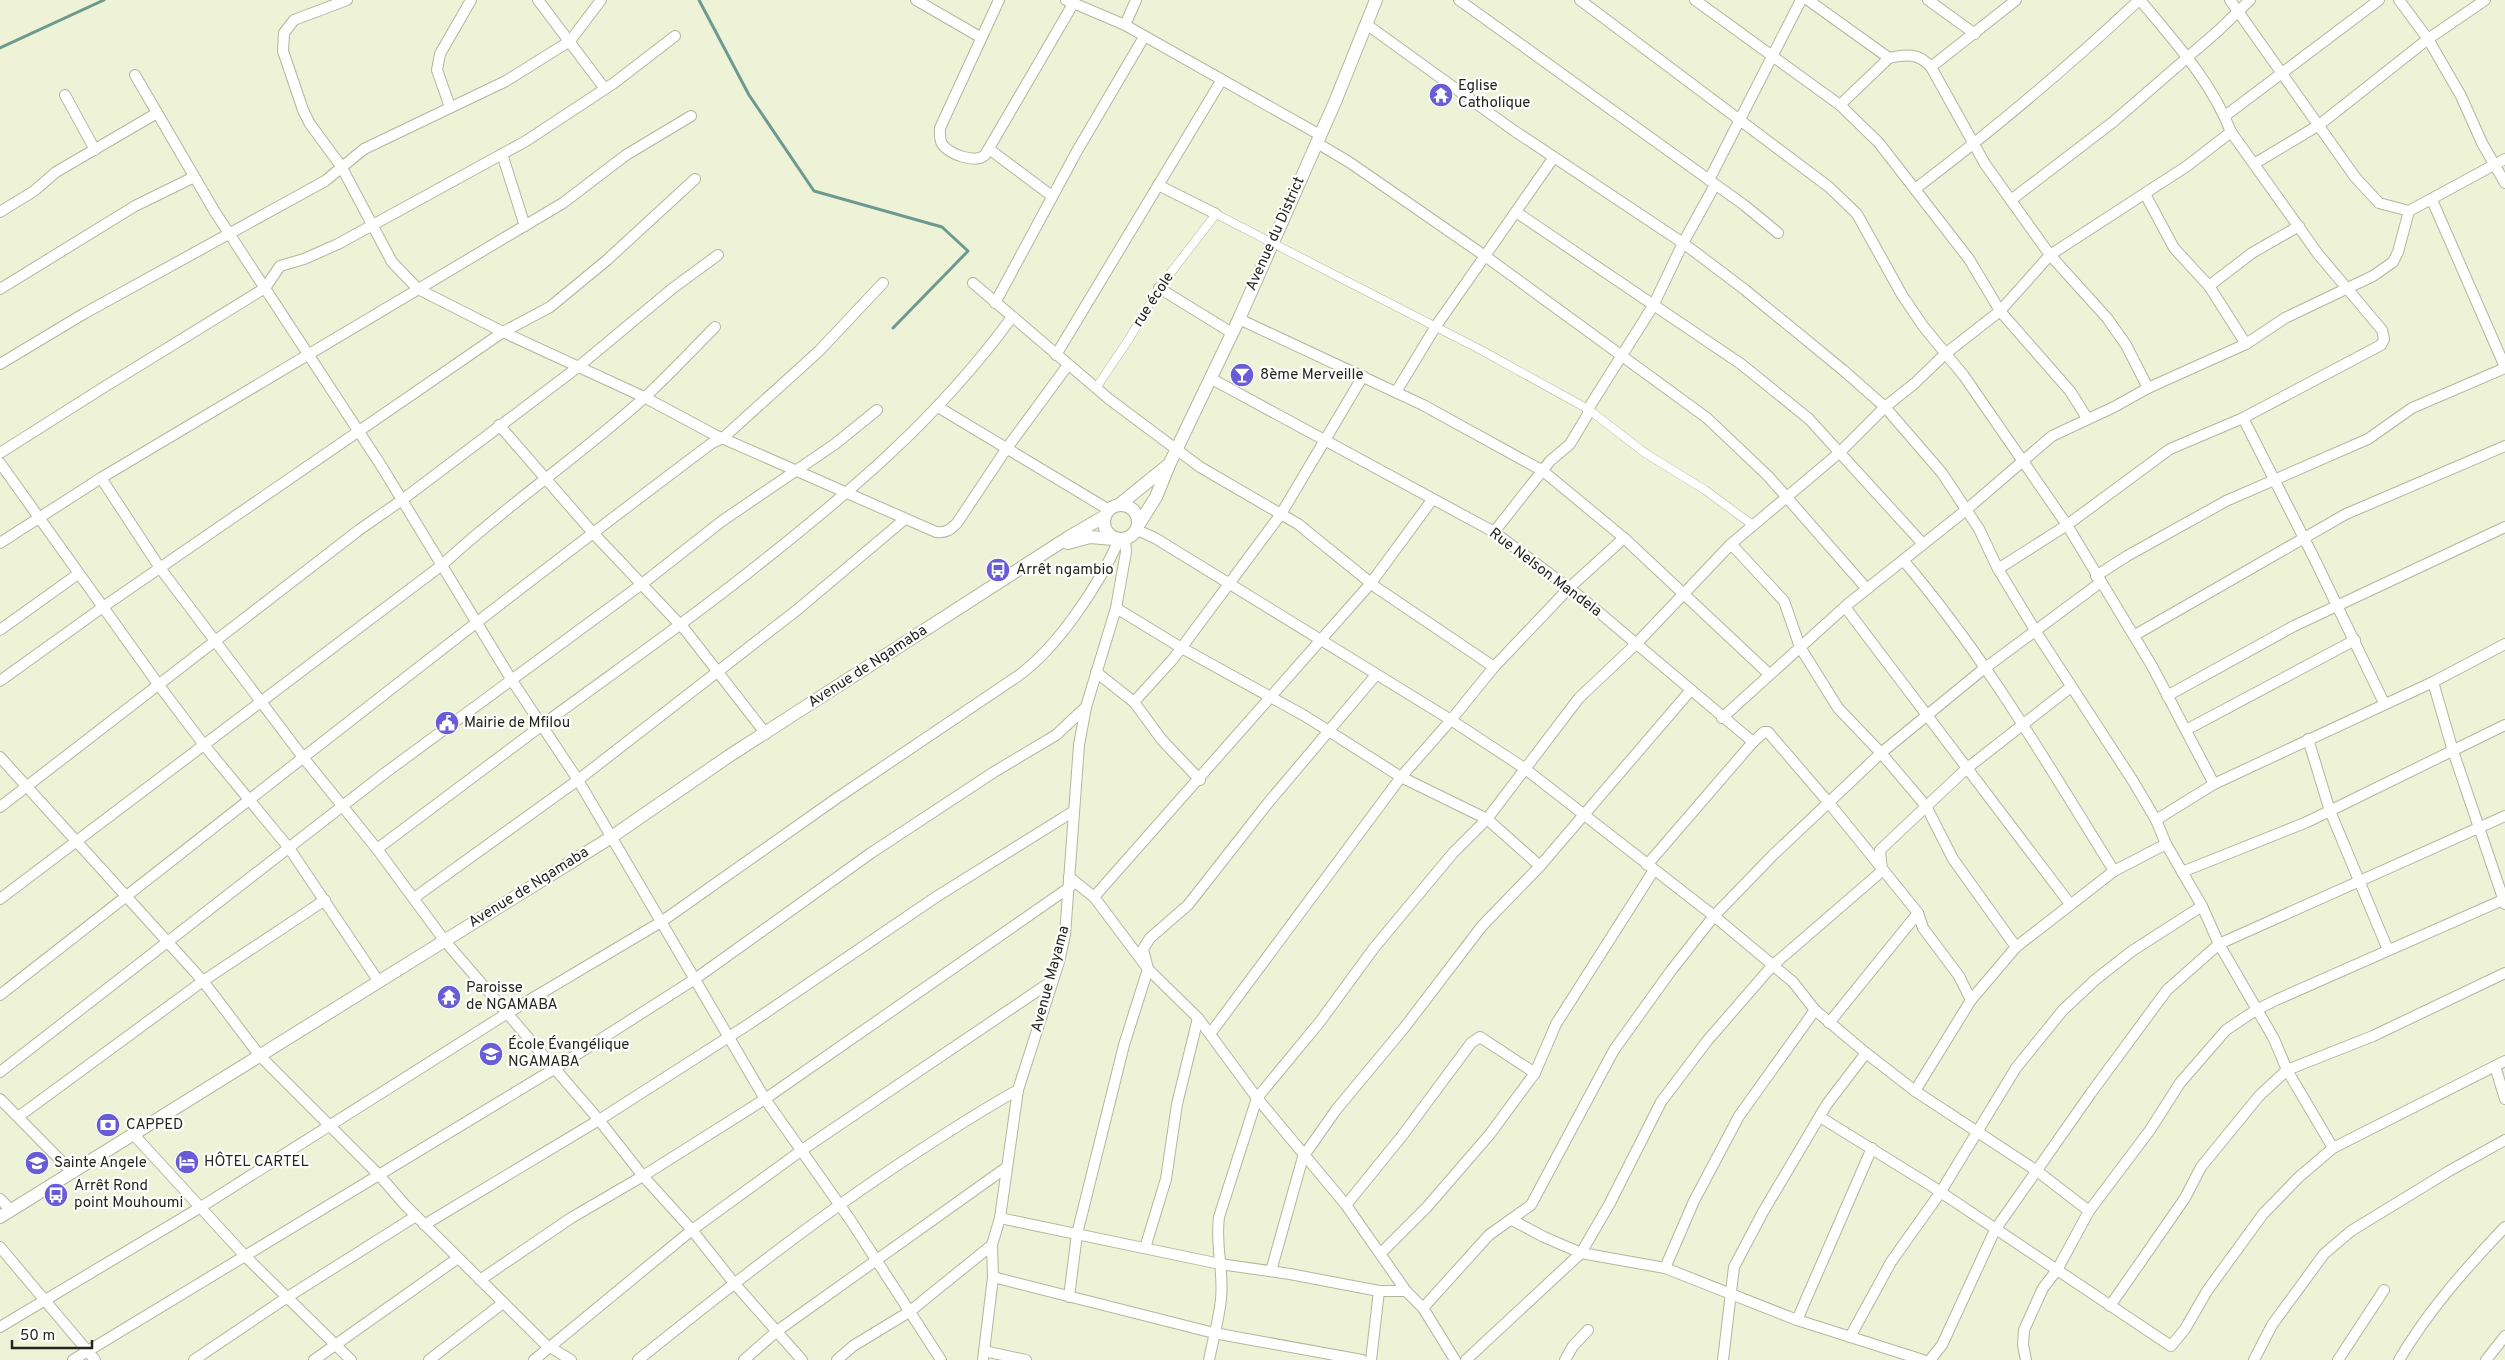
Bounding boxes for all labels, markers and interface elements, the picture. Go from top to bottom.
place label: Eglise Catholique [1458,77,1530,113]
temple icon: Eglise Catholique [1428,82,1454,108]
street label: Avenue du District [1242,174,1310,294]
street label: rue école [1129,269,1179,331]
bar icon: 8ème Merveille [1229,362,1255,388]
place label: 8ème Merveille [1260,366,1363,385]
street label: Rue Nelson Mandela [1485,524,1605,622]
bus stop icon: Arrêt ngambio [985,557,1011,583]
place label: Arrêt ngambio [1016,561,1114,580]
street label: Avenue de Ngamaba [805,621,931,713]
public building icon: Mairie de Mfilou [434,710,460,736]
place label: Mairie de Mfilou [464,714,570,733]
street label: Avenue de Ngamaba [465,843,593,933]
street label: Avenue Mayama [1028,924,1074,1034]
place label: Paroisse de NGAMABA [466,979,558,1015]
temple icon: Paroisse de NGAMABA [436,984,462,1010]
place label: École Évangélique NGAMABA [508,1035,629,1072]
school or university icon: École Évangélique NGAMABA [478,1041,504,1067]
bank icon: CAPPED [95,1112,121,1138]
place label: CAPPED [126,1116,183,1135]
hotel icon: HÔTEL CARTEL [174,1149,200,1175]
school or university icon: Sainte Angele [24,1150,50,1176]
place label: HÔTEL CARTEL [204,1151,309,1172]
place label: Sainte Angele [54,1154,147,1173]
place label: Arrêt Rond point Mouhoumi [74,1177,183,1213]
bus stop icon: Arrêt Rond point Mouhoumi [43,1182,69,1208]
scale bar [12,1318,92,1350]
text: 50 m [20,1327,55,1346]

